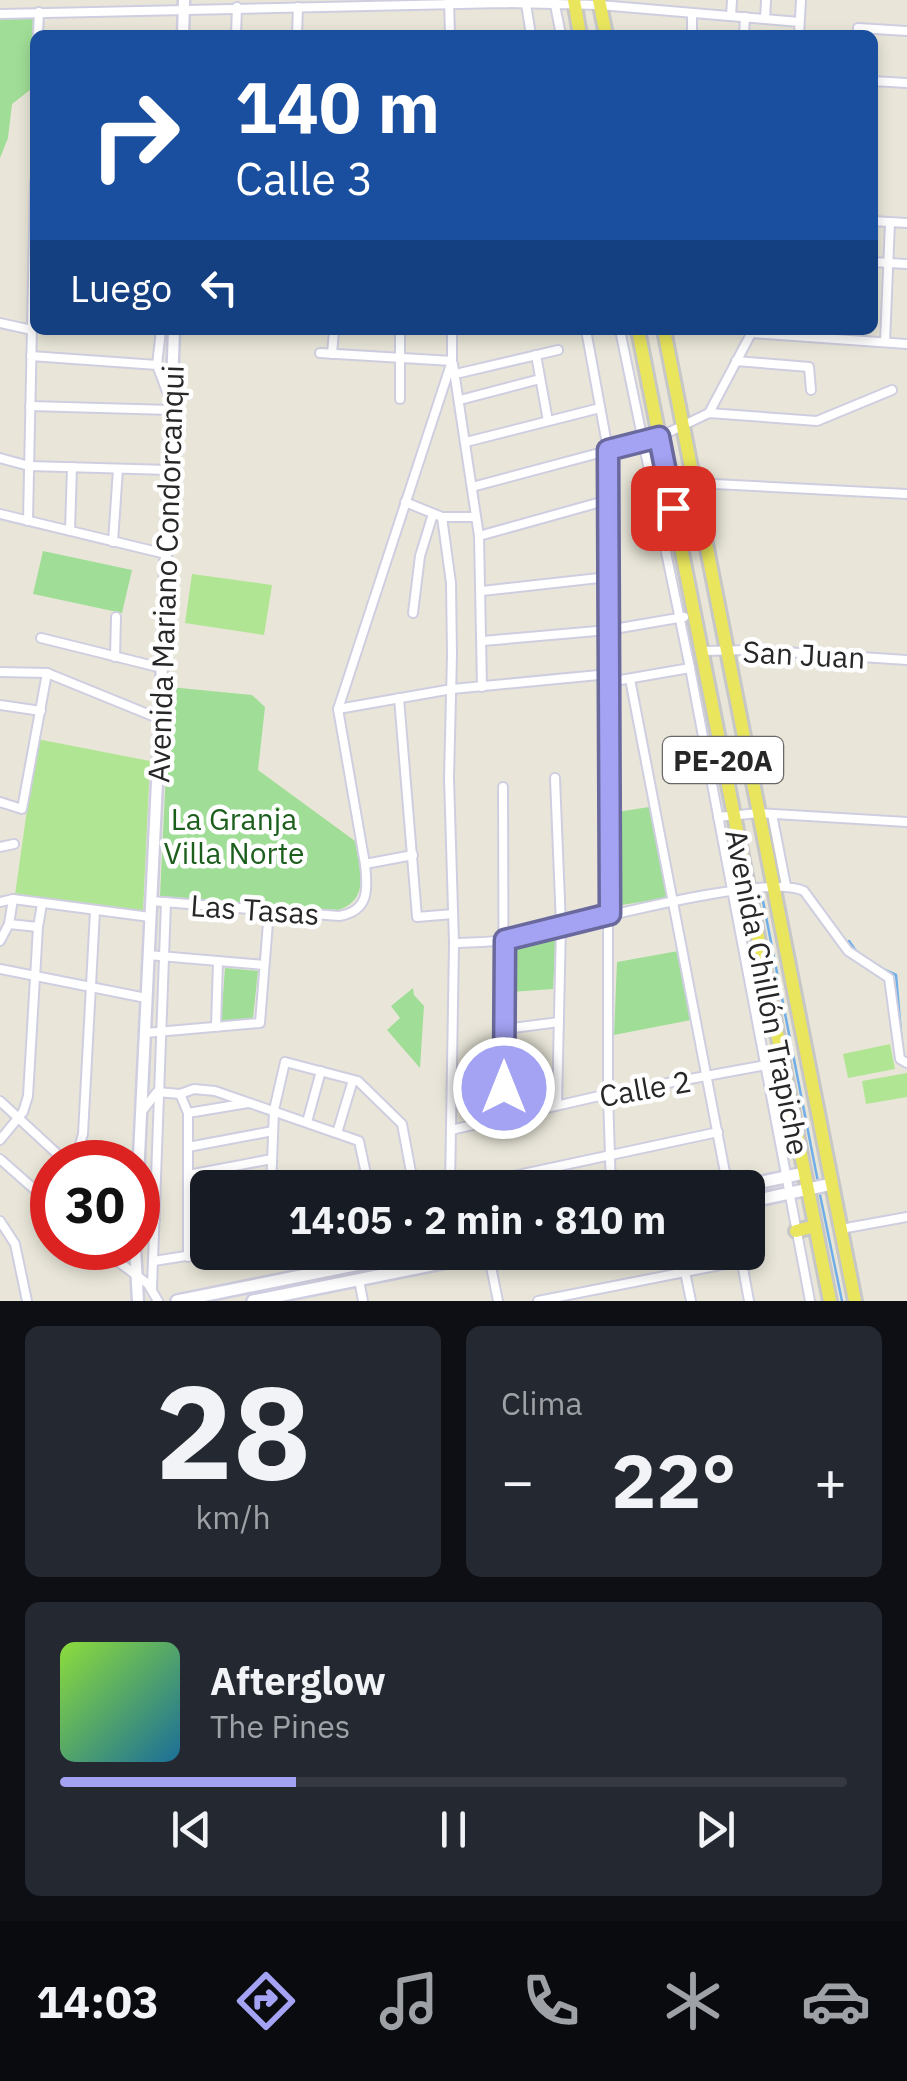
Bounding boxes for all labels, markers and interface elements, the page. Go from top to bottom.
text: 140 m [235,61,440,152]
icon: right [70,70,200,200]
text: Calle 3 [235,149,374,207]
icon: left [192,260,247,315]
text: Luego [70,263,172,312]
street label: Avenida Mariano Condorcanqui [138,364,192,784]
pin [631,466,716,551]
icon: arrive [646,481,701,536]
street label: San Juan [742,631,866,677]
road number: PE-20A [663,737,783,783]
park label: La Granja Villa Norte [163,799,305,872]
street label: Avenida Chillón Trapiche [717,826,819,1158]
street label: Las Tasas [189,885,321,933]
position arrow [452,1036,556,1140]
street label: Calle 2 [596,1061,694,1115]
speed limit sign: 30 [30,1140,160,1270]
text: 14:05 · 2 min · 810 m [289,1195,666,1244]
text: 28 [155,1346,311,1515]
text: Clima [501,1382,583,1424]
text: 22° [611,1431,737,1529]
text: − [501,1445,534,1516]
text: + [814,1445,847,1516]
text: km/h [195,1496,271,1538]
text: Afterglow [210,1656,386,1705]
text: The Pines [210,1705,350,1747]
icon: previous [164,1802,219,1857]
icon: pause [426,1802,481,1857]
icon: next [688,1802,743,1857]
icon: directions [231,1966,301,2036]
icon: music [374,1966,444,2036]
icon: phone [516,1966,586,2036]
icon: climate [658,1966,728,2036]
icon: car [801,1966,871,2036]
text: 14:03 [36,1972,159,2030]

